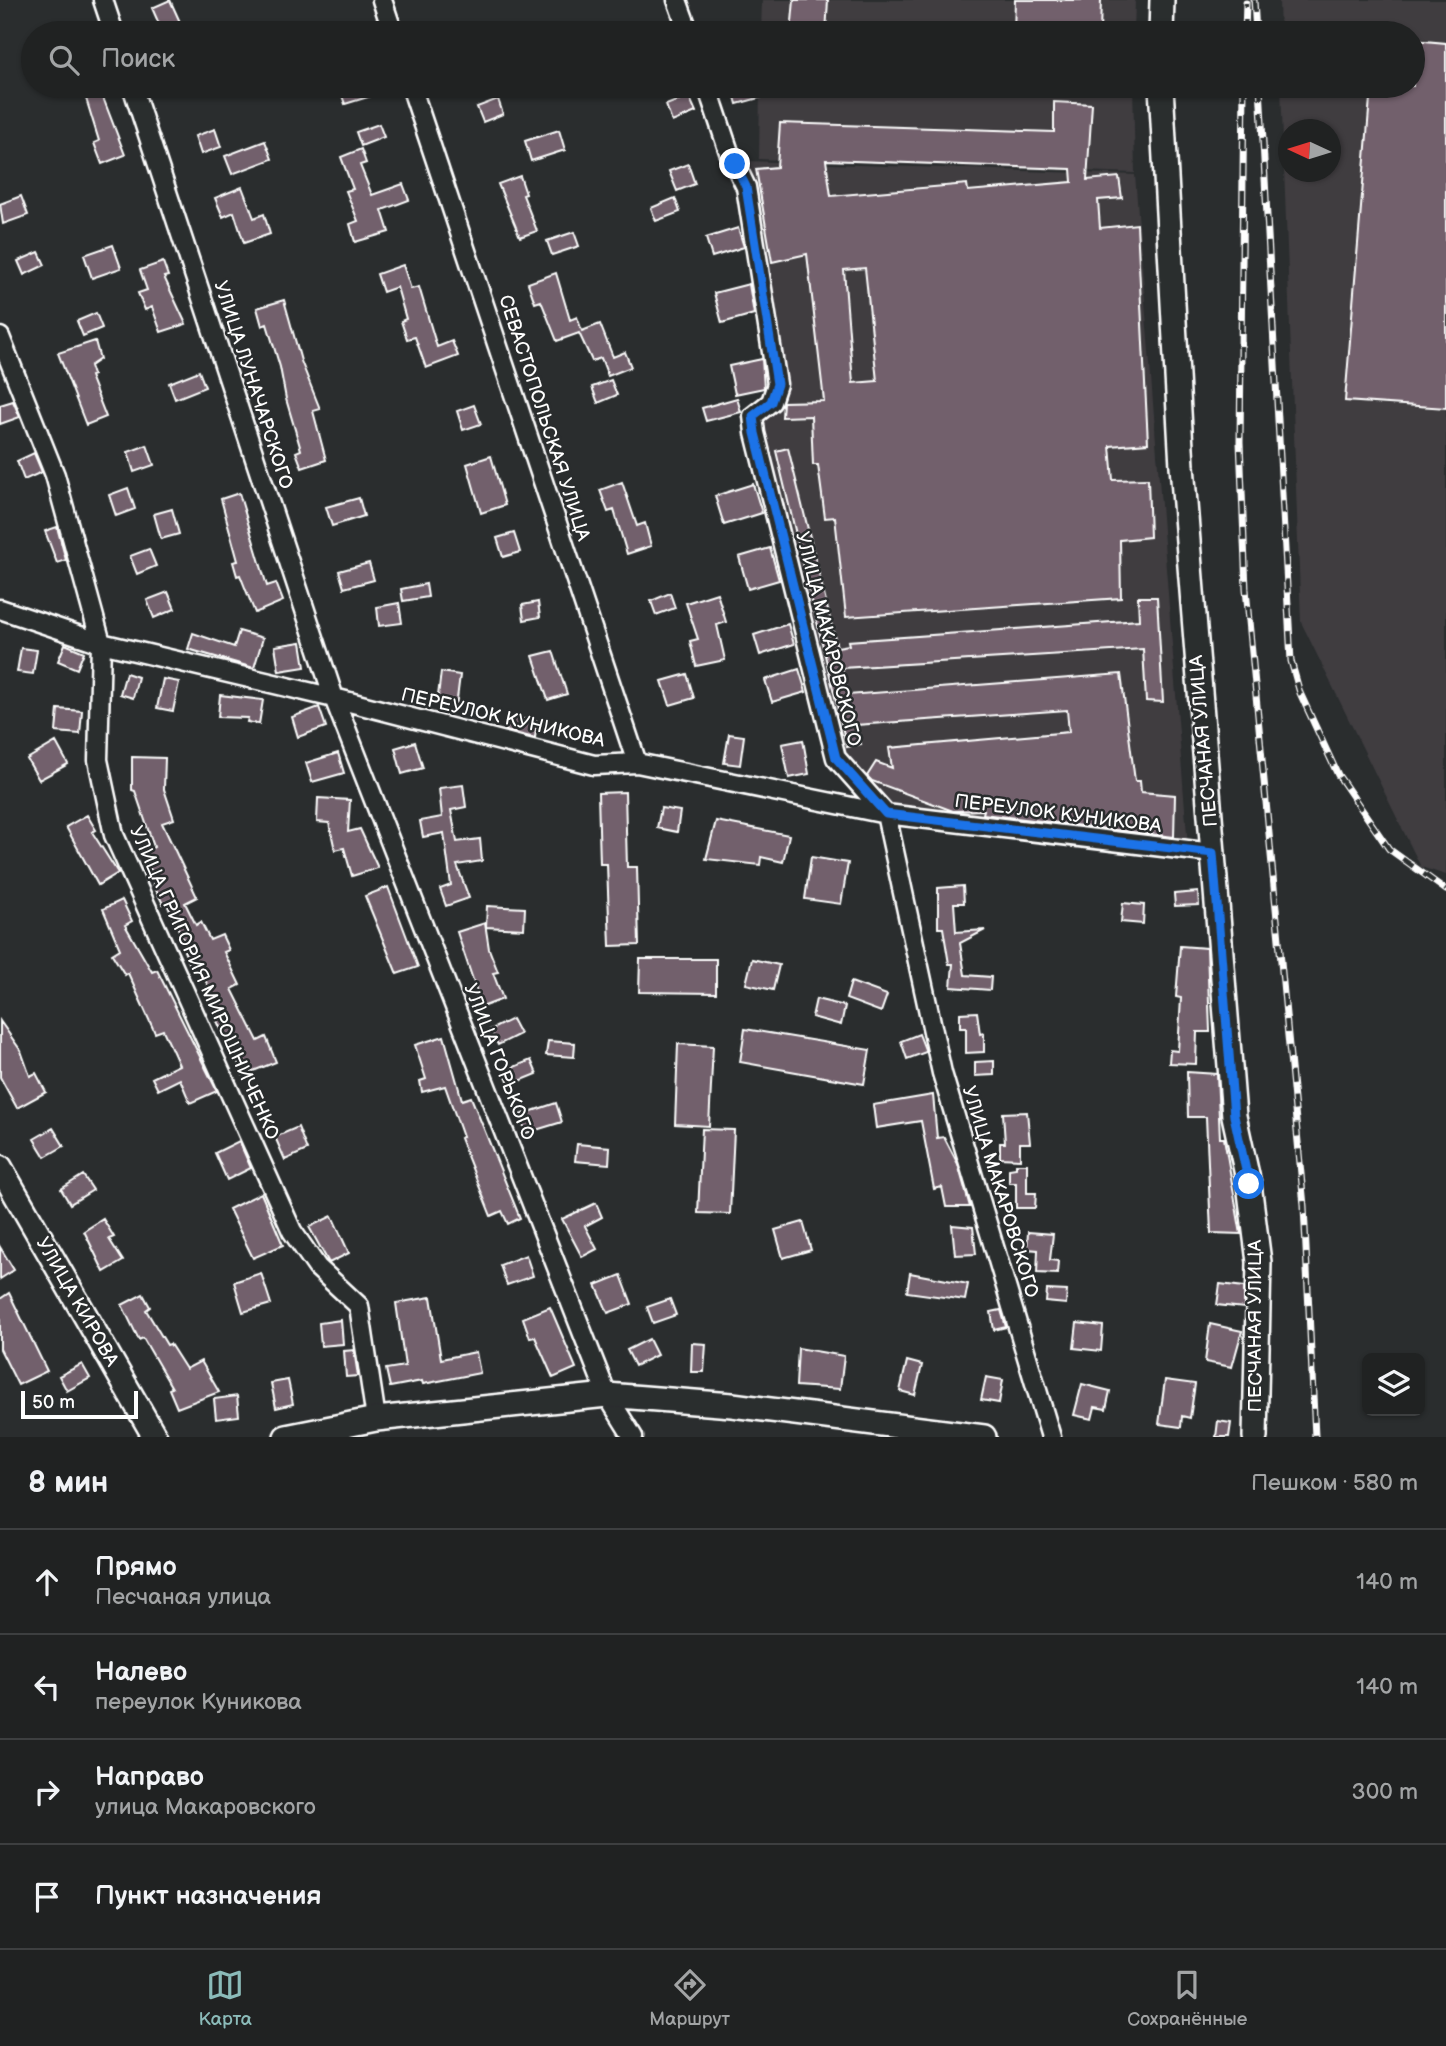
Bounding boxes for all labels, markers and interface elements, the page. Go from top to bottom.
search box [21,21,1425,98]
icon: search [45,41,83,79]
text: Поиск [101,44,175,75]
north arrow [1278,119,1341,182]
route end [719,148,750,179]
street label: УЛИЦА ЛУНАЧАРСКОГО [208,278,298,492]
street label: СЕВАСТОПОЛЬСКАЯ УЛИЦА [493,292,595,544]
street label: УЛИЦА МАКАРОВСКОГО [790,529,866,749]
street label: ПЕСЧАНАЯ УЛИЦА [1185,654,1223,828]
street label: ПЕРЕУЛОК КУНИКОВА [399,683,608,753]
street label: ПЕРЕУЛОК КУНИКОВА [953,790,1163,838]
street label: УЛИЦА ГРИГОРИЯ МИРОШНИЧЕНКО [124,823,284,1144]
street label: УЛИЦА ГОРЬКОГО [458,980,540,1144]
street label: УЛИЦА МАКАРОВСКОГО [957,1083,1043,1301]
route start [1233,1168,1264,1199]
street label: УЛИЦА КИРОВА [31,1233,124,1371]
street label: ПЕСЧАНАЯ УЛИЦА [1244,1239,1267,1412]
map controls [1362,1353,1425,1416]
button: layers [1362,1353,1425,1416]
scale bar [21,1388,138,1420]
text: 50 m [32,1391,75,1414]
text: 8 мин [28,1465,108,1501]
text: Пешком · 580 m [1251,1469,1418,1497]
text: Прямо [95,1552,177,1583]
icon: ahead [28,1563,66,1601]
text: 140 m [1356,1568,1418,1596]
text: Песчаная улица [95,1583,271,1611]
text: Налево [95,1657,187,1688]
icon: left [28,1668,66,1706]
text: 140 m [1356,1673,1418,1701]
text: переулок Куникова [95,1688,302,1716]
text: Направо [95,1762,204,1793]
icon: right [28,1773,66,1811]
text: 300 m [1352,1778,1418,1806]
text: улица Макаровского [95,1793,316,1821]
icon: arrive [28,1878,66,1916]
text: Пункт назначения [95,1881,321,1912]
tab: Карта [199,1966,252,2031]
tab: Маршрут [649,1966,730,2031]
tab: Сохранённые [1127,1966,1247,2031]

